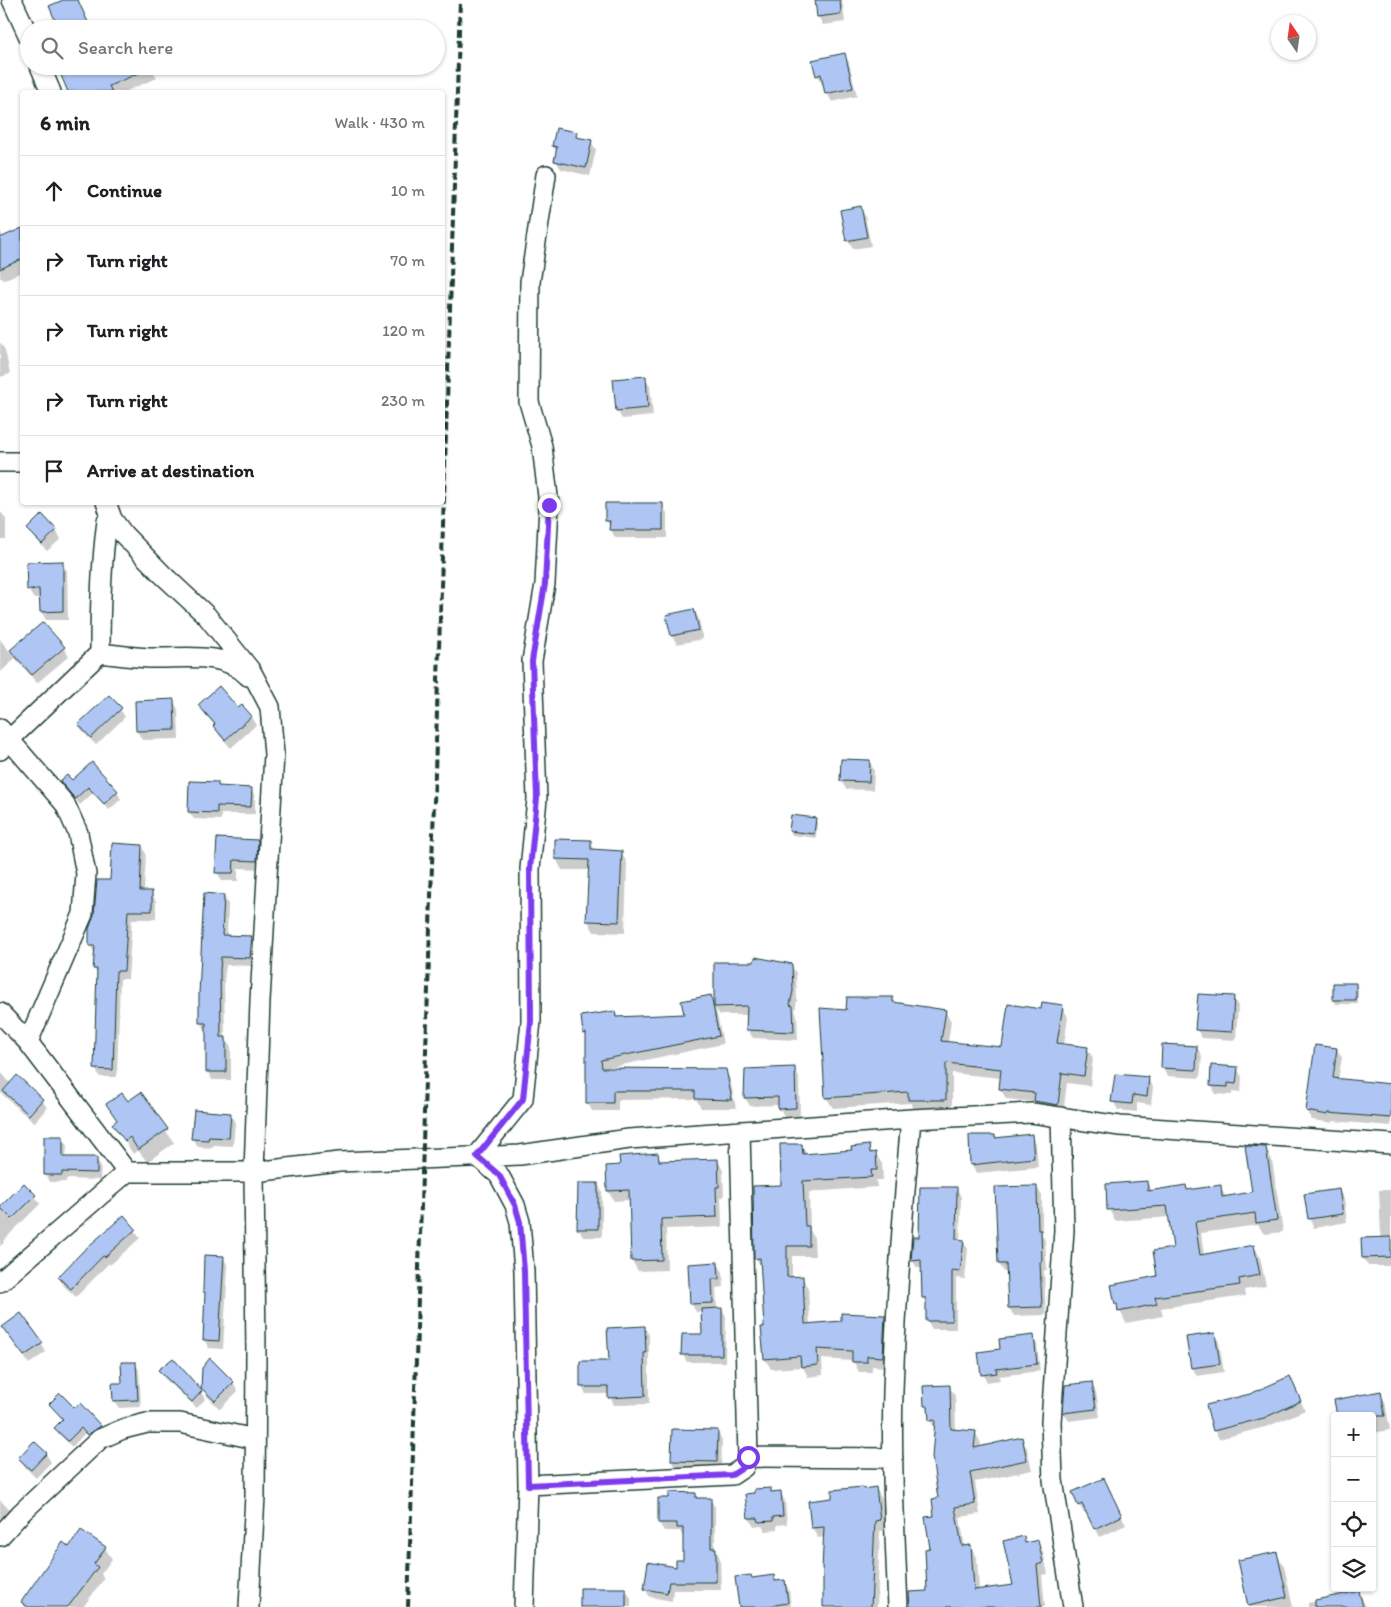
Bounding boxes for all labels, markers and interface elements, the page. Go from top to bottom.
north arrow [1271,15,1316,60]
search box [20,20,445,75]
icon: search [38,34,66,62]
text: Search here [78,36,173,59]
text: 6 min [40,110,90,135]
text: Walk · 430 m [335,113,425,132]
icon: ahead [40,177,68,205]
text: Continue [87,179,162,202]
text: 10 m [391,181,425,200]
icon: right [40,247,68,275]
text: Turn right [87,249,168,272]
text: 70 m [390,251,425,270]
icon: right [40,317,68,345]
text: Turn right [87,319,168,342]
text: 120 m [382,321,425,340]
icon: right [40,387,68,415]
text: Turn right [87,389,168,412]
text: 230 m [381,391,425,410]
icon: arrive [40,457,68,485]
text: Arrive at destination [87,459,254,482]
route end [538,494,561,517]
map controls [1331,1412,1376,1592]
button: + [1331,1412,1376,1457]
route start [737,1446,760,1469]
button: − [1331,1457,1376,1502]
button: locate [1331,1502,1376,1547]
button: layers [1331,1547,1376,1592]

